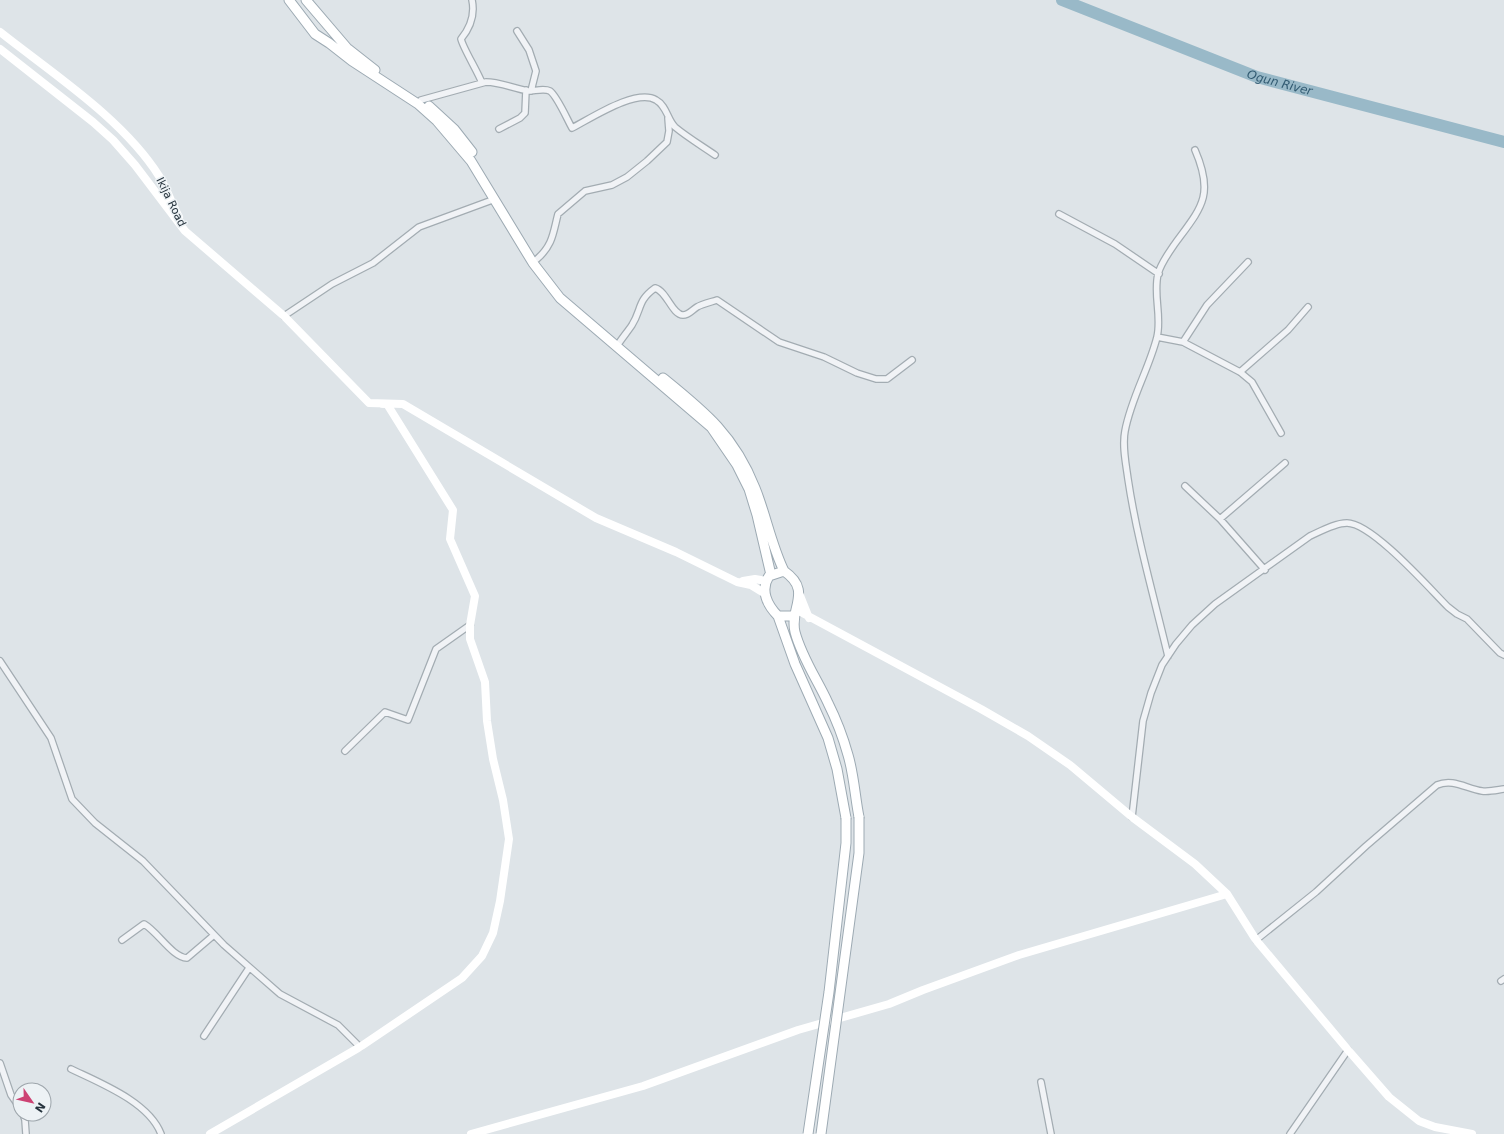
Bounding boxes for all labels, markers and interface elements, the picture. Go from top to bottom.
water label: Ogun River [1245,67,1315,99]
street label: Ikija Road [153,175,189,229]
north arrow [12,1082,52,1122]
text: N [32,1100,48,1115]

